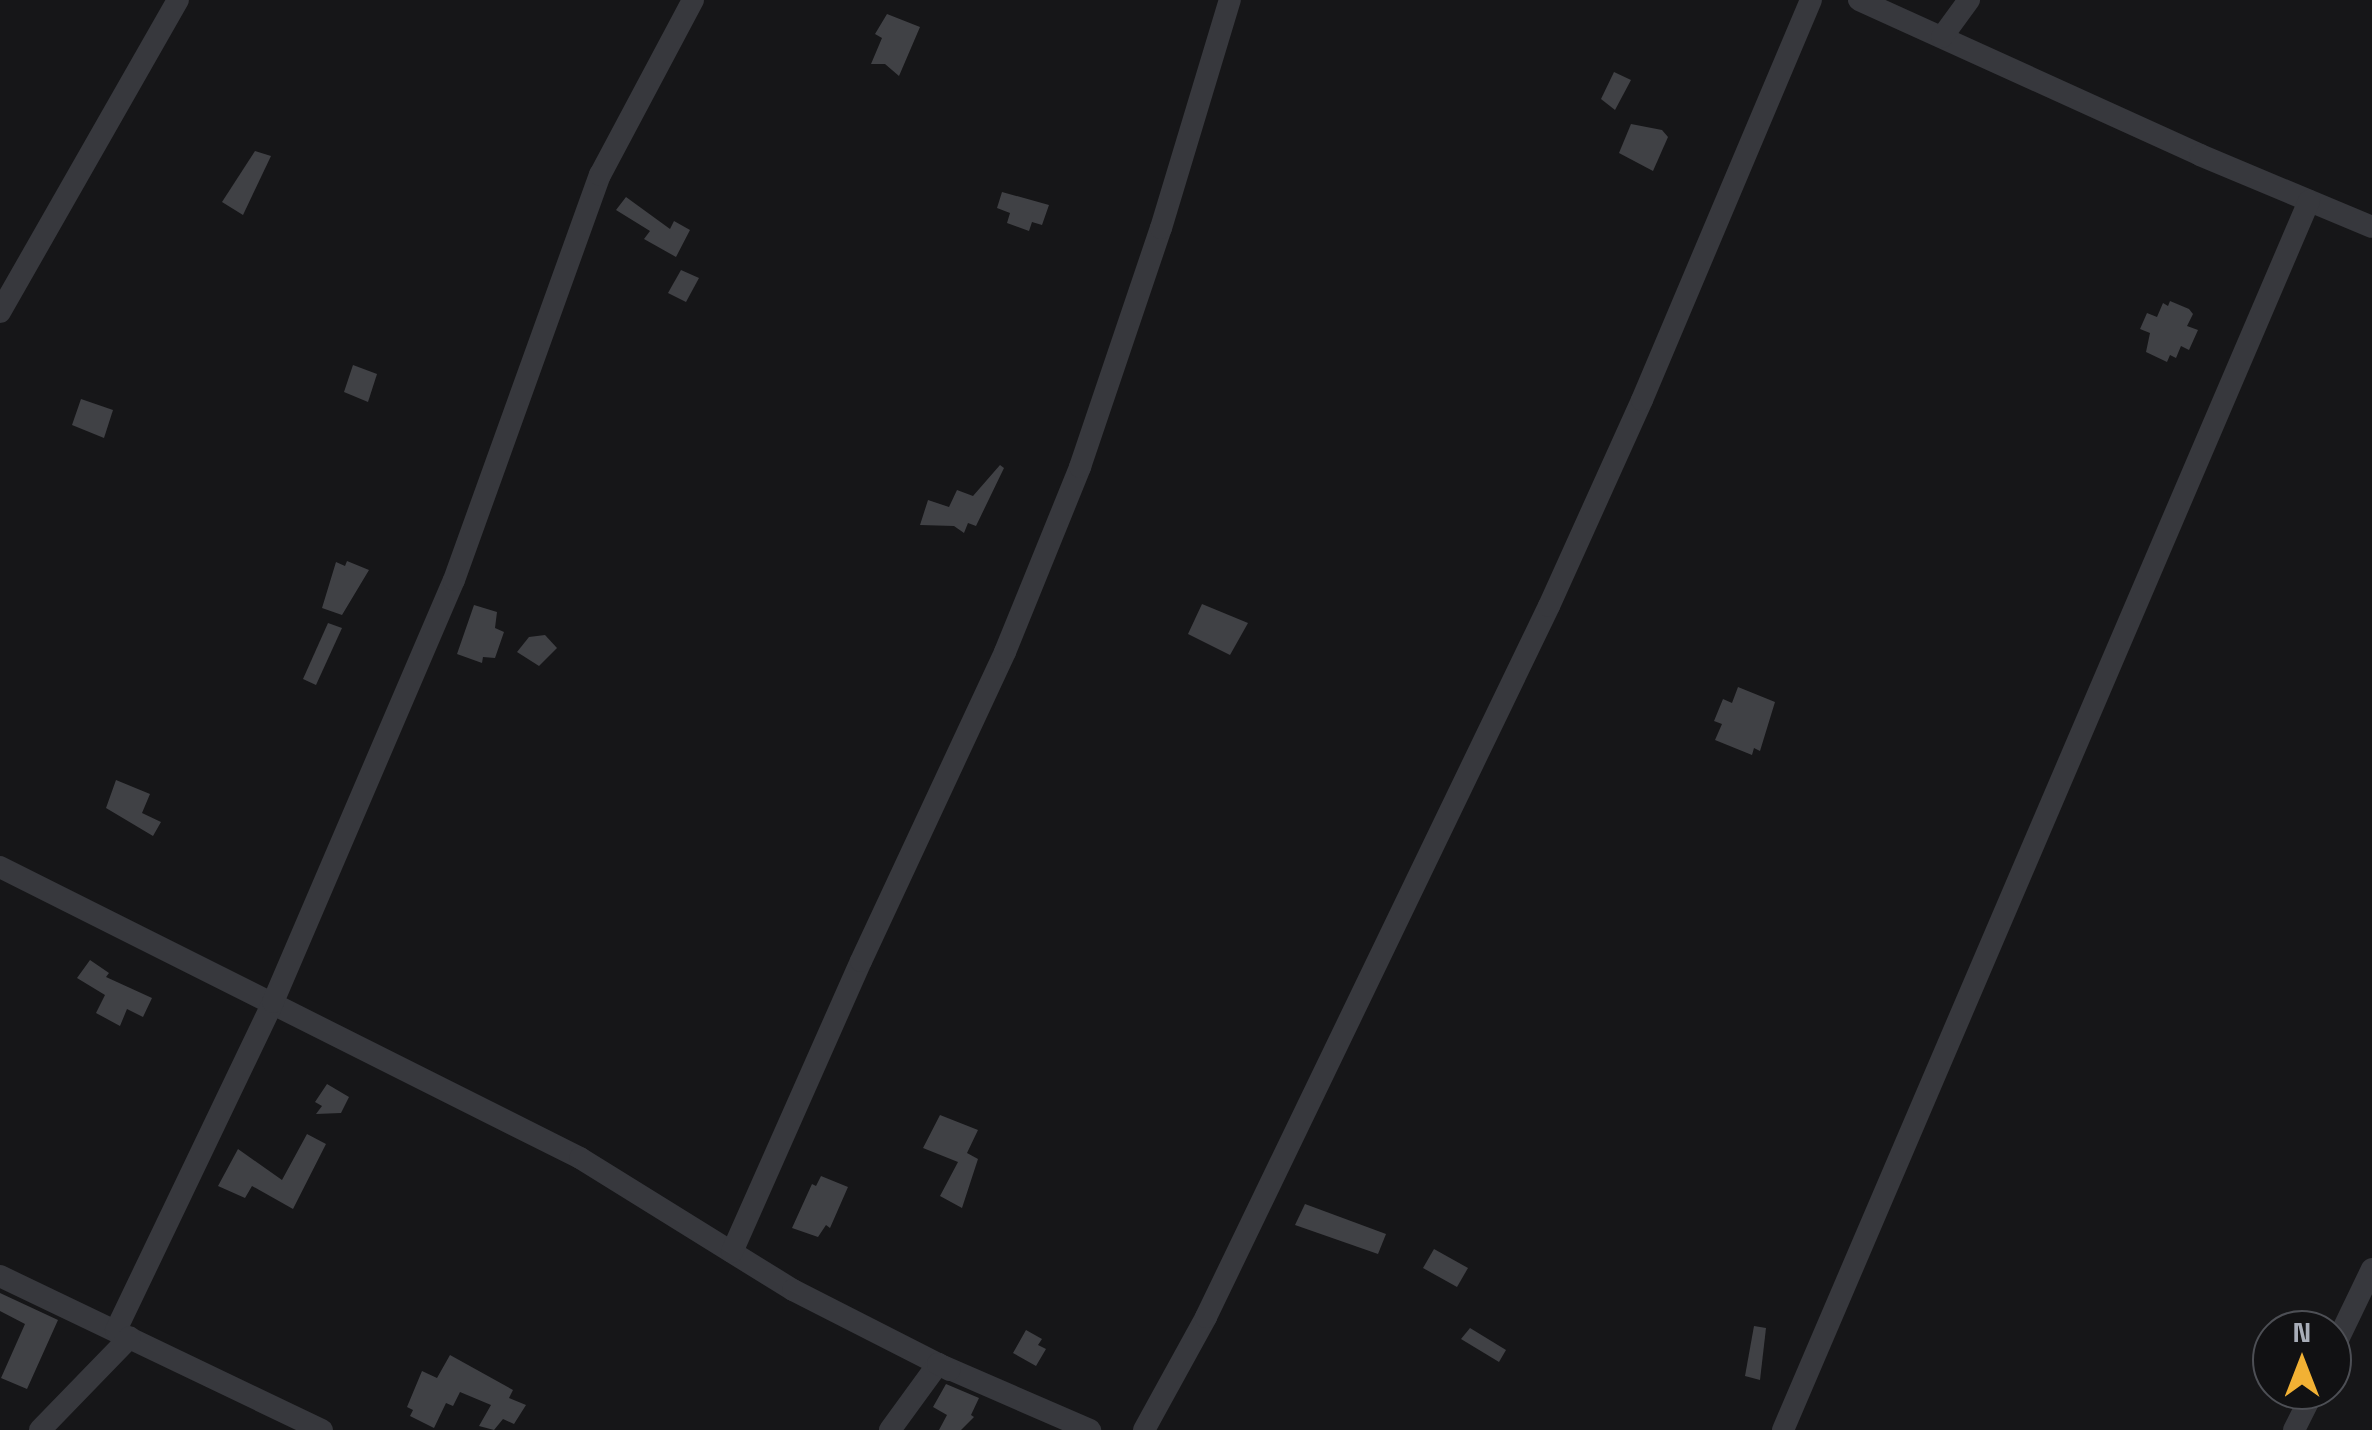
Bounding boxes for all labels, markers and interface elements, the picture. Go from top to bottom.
north arrow [2252,1310,2352,1410]
text: N [2293,1314,2311,1350]

